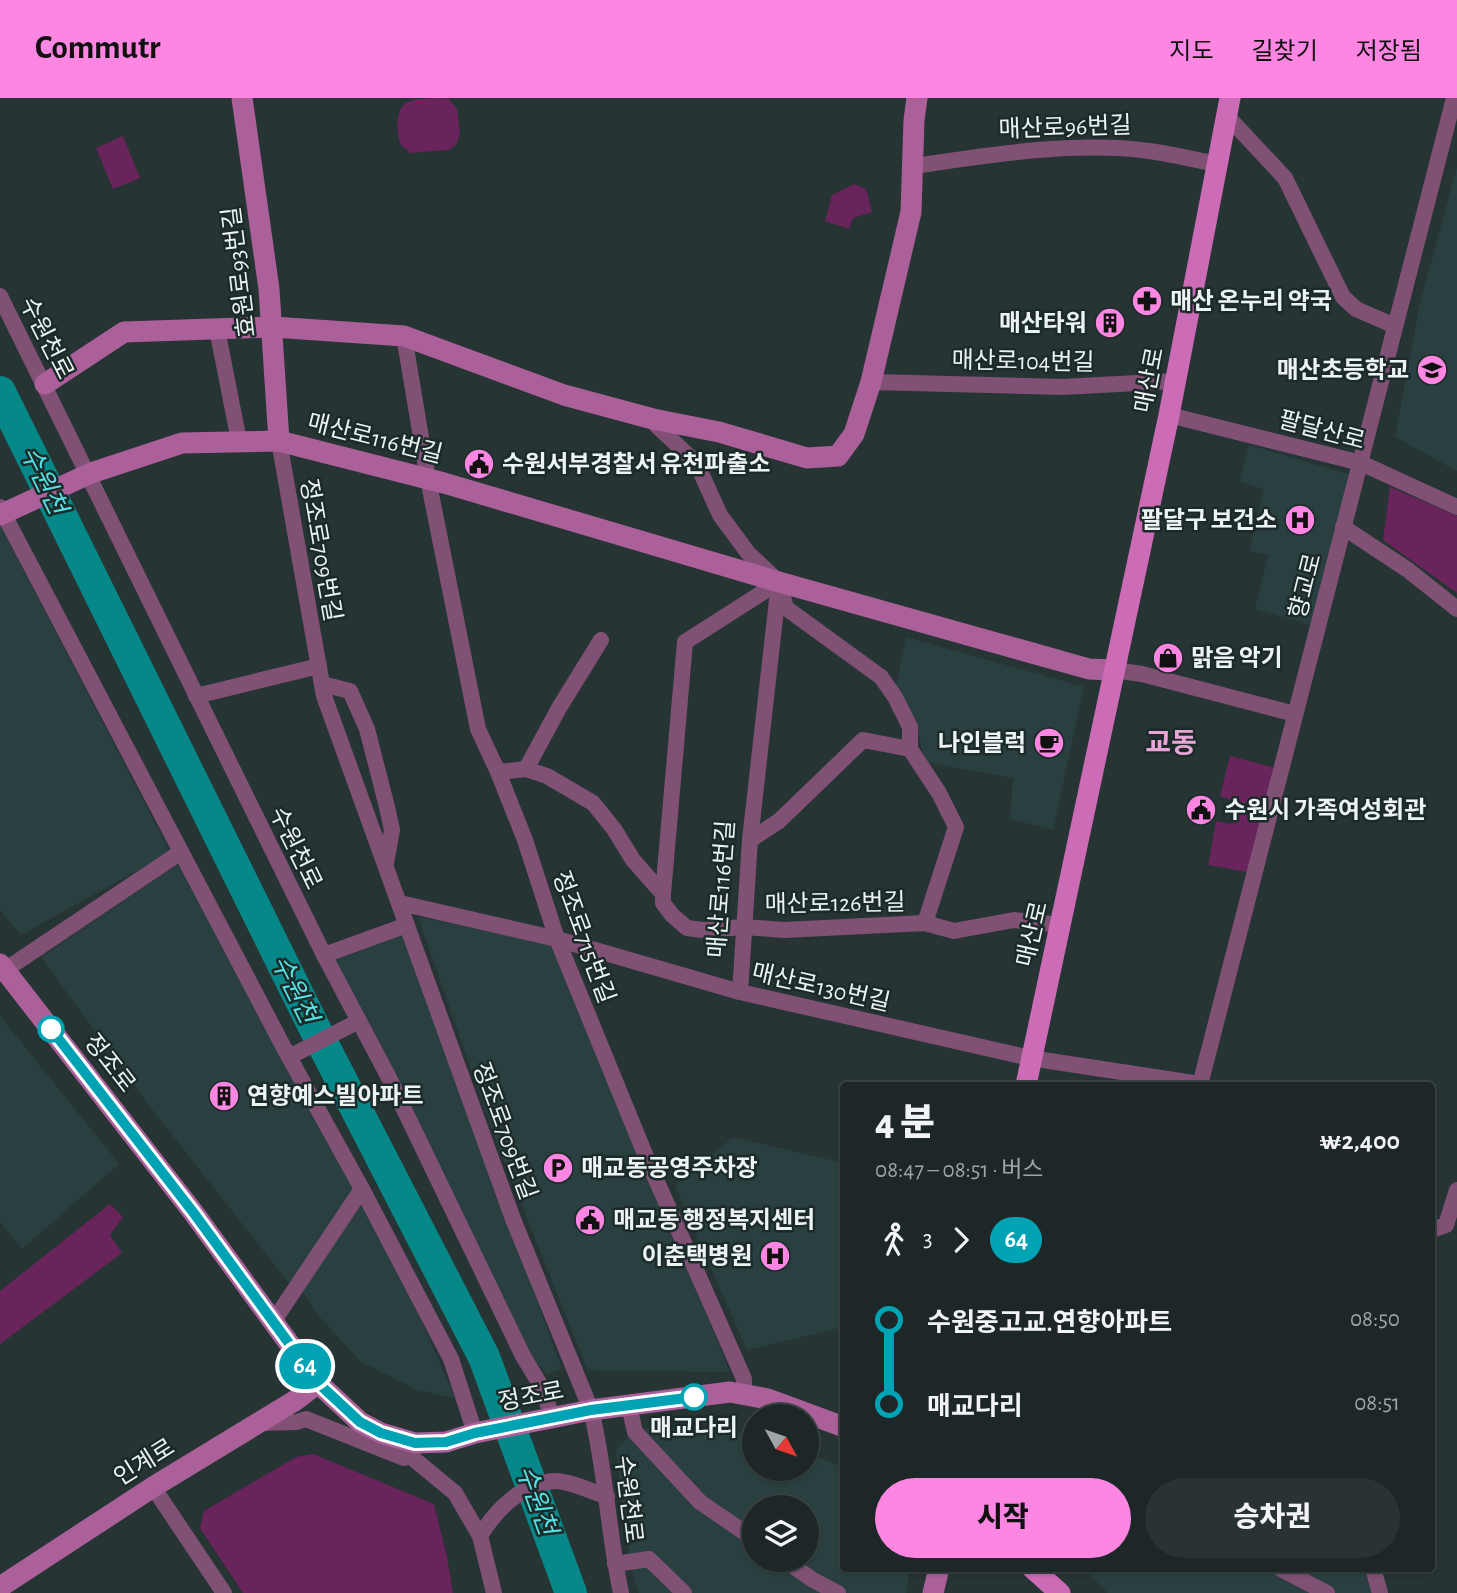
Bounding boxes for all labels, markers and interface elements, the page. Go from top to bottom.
text: Commutr [35,32,161,65]
text: 지도 [1169,40,1214,64]
text: 길찾기 [1252,40,1318,64]
text: 저장됨 [1356,40,1422,64]
street label: 매산로96번길 [998,113,1132,142]
street label: 효원로93번길 [219,205,260,339]
pharmacy icon: 매산 온누리 약국 [1130,284,1164,318]
place label: 매산 온누리 약국 [1170,288,1332,314]
street label: 수원천로 [15,293,78,383]
building icon: 매산타워 [1093,306,1127,340]
place label: 매산타워 [999,310,1087,336]
street label: 매산로 [1131,345,1168,415]
street label: 매산로104번길 [951,348,1095,375]
school or university icon: 매산초등학교 [1415,353,1449,387]
place label: 매산초등학교 [1277,357,1409,383]
street label: 팔달산로 [1276,407,1368,454]
street label: 매산로116번길 [305,410,445,467]
water label: 수원천 [16,442,73,521]
public building icon: 수원서부경찰서 유천파출소 [462,447,496,481]
place label: 수원서부경찰서 유천파출소 [502,451,771,477]
street label: 정조로709번길 [296,477,345,623]
hospital icon: 팔달구 보건소 [1283,503,1317,537]
place label: 팔달구 보건소 [1141,507,1277,533]
street label: 향교로 [1285,551,1326,621]
shop icon: 맑음 악기 [1151,641,1185,675]
place label: 맑음 악기 [1191,645,1283,671]
cafe icon: 나인블럭 [1032,726,1066,760]
district label: 교동 [1145,729,1197,758]
place label: 나인블럭 [938,730,1026,756]
public building icon: 수원시 가족여성회관 [1184,793,1218,827]
place label: 수원시 가족여성회관 [1224,797,1426,823]
street label: 수원천로 [265,803,326,893]
street label: 매산로116번길 [704,819,739,959]
street label: 정조로715번길 [548,868,619,1007]
street label: 매산로126번길 [764,890,906,917]
street label: 매산로 [1013,899,1052,969]
water label: 수원천 [267,951,324,1030]
street label: 매산로130번길 [749,959,892,1016]
unlabelled marker [38,1016,64,1042]
street label: 정조로 [79,1030,140,1097]
street label: 정조로709번길 [468,1059,541,1203]
building icon: 연향예스빌아파트 [207,1079,241,1113]
place label: 연향예스빌아파트 [247,1083,424,1109]
text: 4 분 [875,1105,935,1143]
text: ₩2,400 [1319,1128,1400,1154]
parking icon: 매교동공영주차장 [541,1151,575,1185]
place label: 매교동공영주차장 [581,1155,758,1181]
text: 08:47 – 08:51 · 버스 [875,1159,1044,1182]
public building icon: 매교동 행정복지센터 [573,1203,607,1237]
place label: 매교동 행정복지센터 [613,1207,815,1233]
icon: walk [875,1221,913,1259]
icon: forward [942,1221,980,1259]
text: 3 [923,1228,932,1251]
text: 64 [1004,1228,1028,1252]
hospital icon: 이춘택병원 [758,1239,792,1273]
place label: 이춘택병원 [642,1243,752,1269]
text: 08:50 [1350,1308,1400,1331]
text: 수원중고교.연향아파트 [927,1310,1172,1336]
line badge: 64 [274,1343,336,1389]
text: 64 [293,1354,317,1378]
street label: 정조로 [496,1378,566,1415]
marker: 매교다리 [681,1384,707,1410]
text: 08:51 [1354,1392,1400,1415]
text: 매교다리 [927,1394,1023,1420]
north arrow [742,1404,819,1480]
map controls [742,1404,819,1572]
place label: 매교다리 [650,1415,738,1441]
street label: 인계로 [110,1434,179,1491]
street label: 수원천로 [611,1454,646,1544]
water label: 수원천 [512,1462,563,1541]
button: 시작 [875,1478,1131,1558]
button: 승차권 [1145,1478,1400,1558]
button: layers [742,1495,819,1572]

